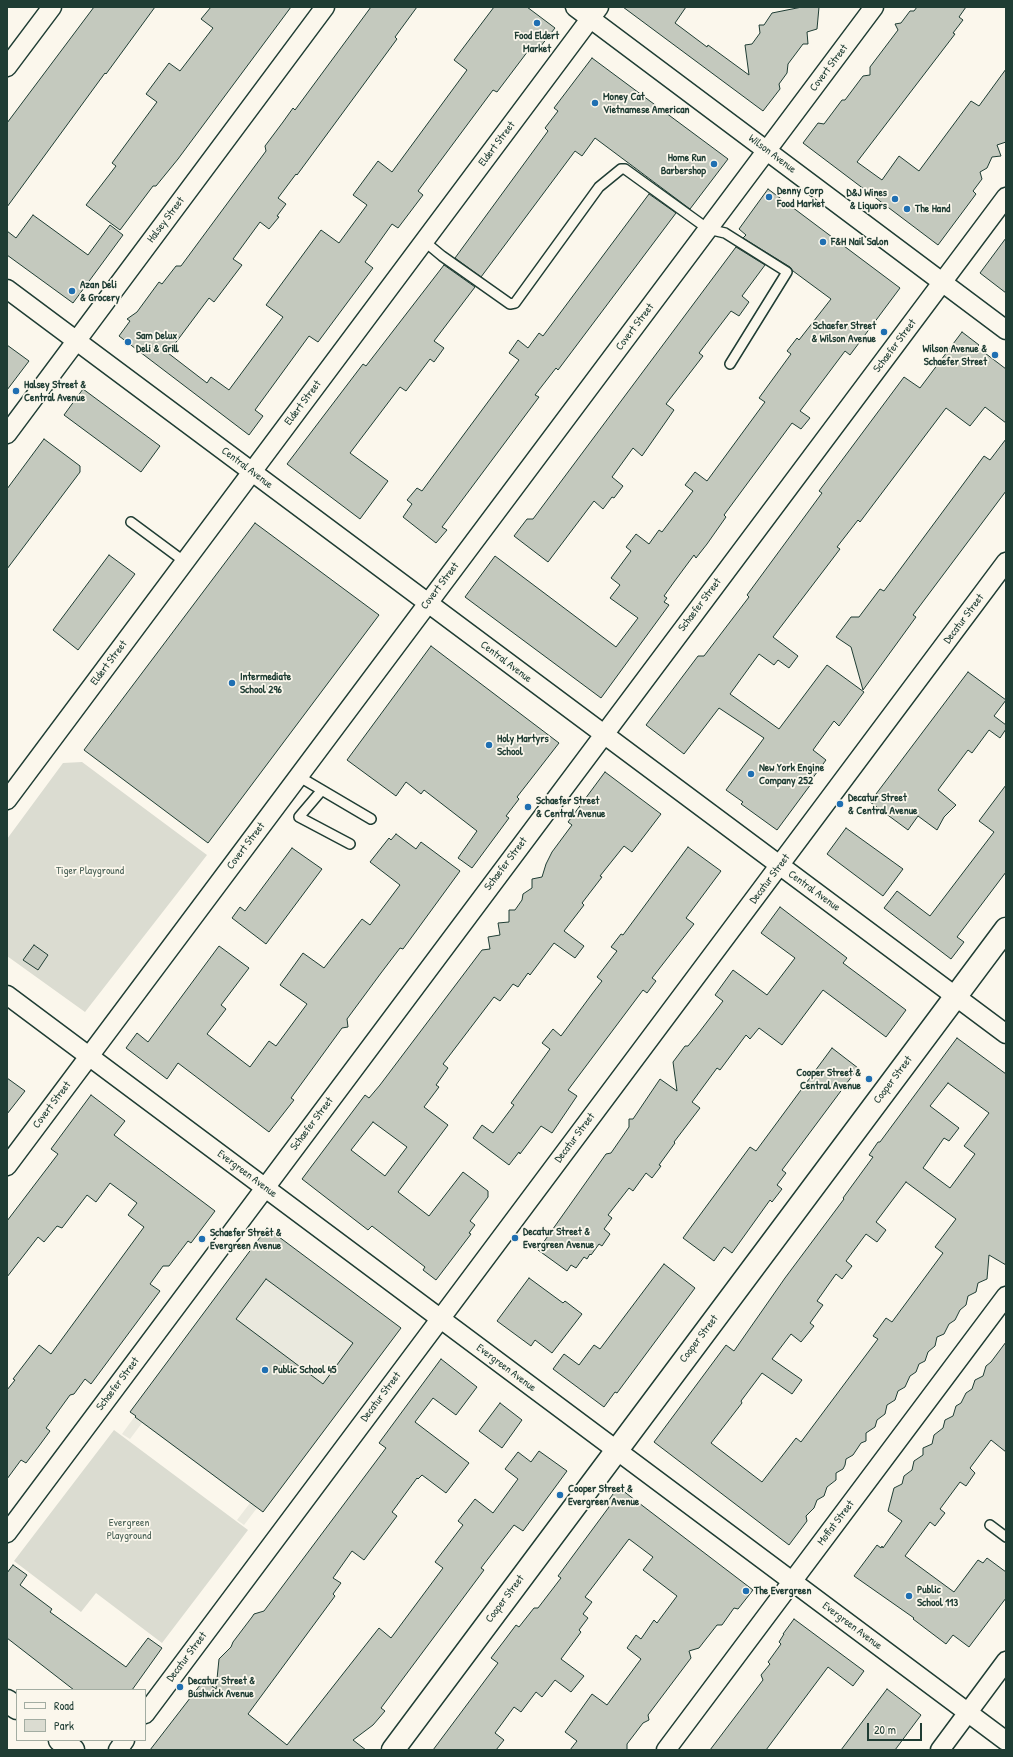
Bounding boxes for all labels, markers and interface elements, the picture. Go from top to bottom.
marker: Food Eldert Market [532,18,542,28]
place label: Food Eldert Market [515,29,559,55]
street label: Covert Street [807,42,851,94]
place label: Money Cat Vietnamese American [603,90,690,116]
marker: Money Cat Vietnamese American [590,98,600,108]
street label: Eldert Street [476,119,518,169]
street label: Wilson Avenue [746,132,798,176]
place label: Home Run Barbershop [661,151,706,177]
marker: Home Run Barbershop [709,159,719,169]
place label: Denny Corp Food Market [777,184,825,210]
place label: D&J Wines & Liquors [847,186,887,212]
marker: Denny Corp Food Market [764,192,774,202]
marker: D&J Wines & Liquors [890,194,900,204]
street label: Halsey Street [145,195,187,245]
place label: The Hand [915,202,950,216]
marker: The Hand [902,204,912,214]
place label: F&H Nail Salon [831,235,888,249]
marker: F&H Nail Salon [818,237,828,247]
place label: Azan Deli & Grocery [80,278,120,304]
marker: Azan Deli & Grocery [67,286,77,296]
street label: Covert Street [613,301,657,353]
street label: Schaefer Street [871,317,919,375]
place label: Schaefer Street & Wilson Avenue [811,319,876,345]
marker: Schaefer Street & Wilson Avenue [879,327,889,337]
place label: Sam Delux Deli & Grill [136,329,179,355]
marker: Sam Delux Deli & Grill [123,337,133,347]
place label: Wilson Avenue & Schaefer Street [922,342,987,368]
marker: Wilson Avenue & Schaefer Street [990,350,1000,360]
place label: Halsey Street & Central Avenue [24,378,86,404]
street label: Eldert Street [282,378,324,428]
marker: Halsey Street & Central Avenue [11,386,21,396]
street label: Central Avenue [219,444,275,492]
street label: Covert Street [418,560,462,612]
street label: Schaefer Street [676,576,724,634]
street label: Decatur Street [941,592,987,646]
street label: Eldert Street [88,638,130,688]
street label: Central Avenue [478,638,534,686]
place label: Intermediate School 296 [240,670,291,696]
marker: Intermediate School 296 [227,678,237,688]
place label: Holy Martyrs School [497,732,549,758]
marker: Holy Martyrs School [484,740,494,750]
place label: New York Engine Company 252 [759,761,824,787]
marker: New York Engine Company 252 [746,769,756,779]
place label: Decatur Street & Central Avenue [848,791,917,817]
place label: Schaefer Street & Central Avenue [536,794,605,820]
marker: Decatur Street & Central Avenue [835,799,845,809]
marker: Schaefer Street & Central Avenue [523,802,533,812]
street label: Covert Street [224,820,268,872]
street label: Schaefer Street [482,835,530,893]
street label: Decatur Street [747,852,793,906]
park label: Tiger Playground [56,864,124,878]
street label: Central Avenue [785,868,843,914]
street label: Cooper Street [871,1054,915,1106]
place label: Cooper Street & Central Avenue [796,1066,861,1092]
marker: Cooper Street & Central Avenue [864,1074,874,1084]
street label: Covert Street [30,1079,74,1131]
street label: Schaefer Street [288,1095,336,1153]
street label: Decatur Street [552,1111,598,1165]
street label: Evergreen Avenue [215,1147,279,1201]
place label: Decatur Street & Evergreen Avenue [523,1225,594,1251]
place label: Schaefer Street & Evergreen Avenue [210,1226,282,1252]
marker: Decatur Street & Evergreen Avenue [510,1233,520,1243]
marker: Schaefer Street & Evergreen Avenue [197,1234,207,1244]
street label: Cooper Street [677,1313,721,1365]
street label: Evergreen Avenue [474,1341,538,1395]
street label: Schaefer Street [94,1355,142,1413]
place label: Public School 45 [273,1363,336,1377]
marker: Public School 45 [260,1365,270,1375]
street label: Decatur Street [358,1370,404,1424]
place label: Cooper Street & Evergreen Avenue [568,1482,639,1508]
marker: Cooper Street & Evergreen Avenue [555,1490,565,1500]
street label: Moffat Street [815,1498,857,1548]
park label: Evergreen Playground [107,1516,151,1542]
street label: Cooper Street [483,1573,527,1625]
place label: Public School 113 [917,1583,958,1609]
place label: The Evergreen [754,1584,811,1598]
marker: The Evergreen [741,1586,751,1596]
marker: Public School 113 [904,1591,914,1601]
street label: Evergreen Avenue [820,1599,884,1653]
street label: Decatur Street [164,1630,210,1684]
place label: Decatur Street & Bushwick Avenue [188,1674,255,1700]
marker: Decatur Street & Bushwick Avenue [175,1682,185,1692]
legend [16,1689,146,1741]
text: Road [54,1697,74,1714]
scale bar [869,1715,924,1741]
text: Park [54,1717,74,1734]
text: 20 m [874,1721,896,1738]

